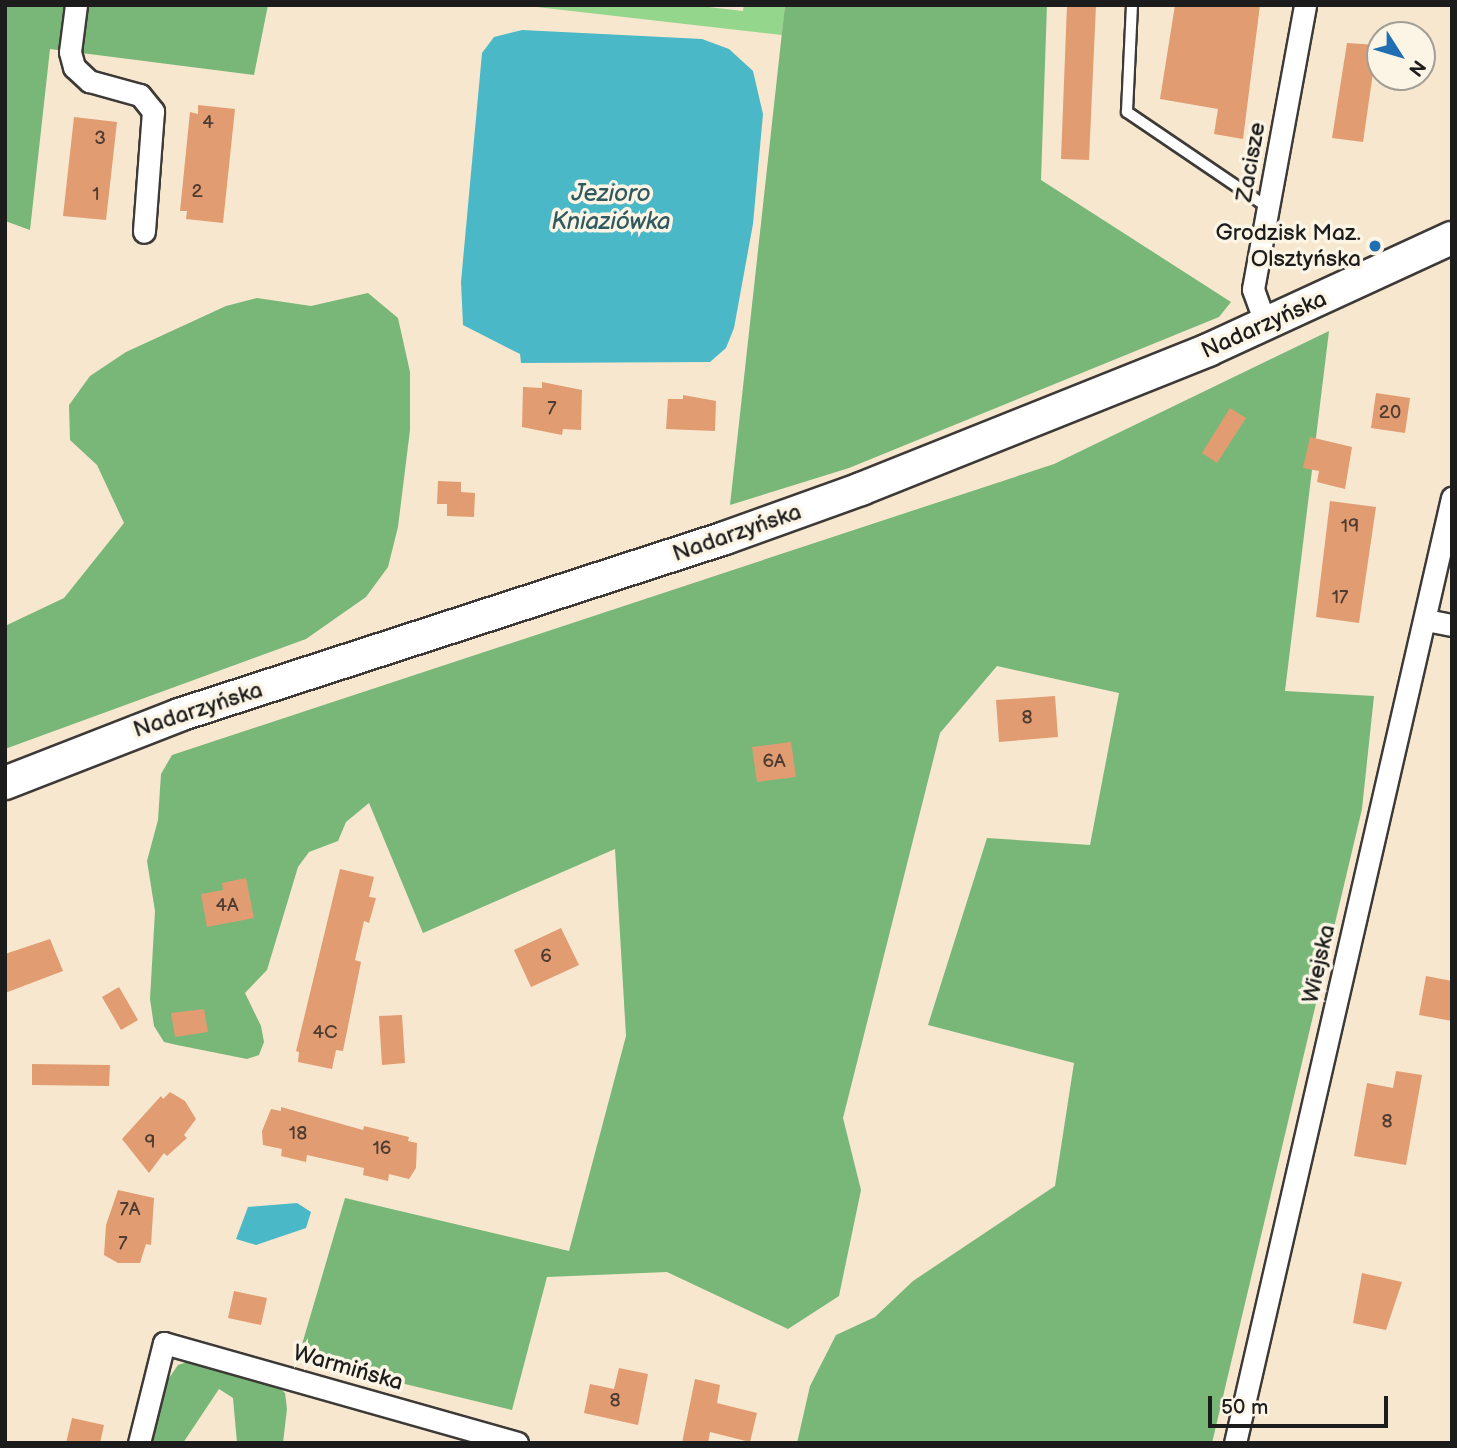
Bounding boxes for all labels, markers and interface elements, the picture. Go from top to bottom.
north arrow [1366,21,1436,91]
text: N [1403,55,1430,80]
house number: 4 [202,112,214,134]
street label: Zacisze [1230,120,1272,204]
house number: 3 [94,128,106,150]
water label: Jezioro Kniaziówka [551,180,671,236]
house number: 2 [191,181,203,203]
house number: 1 [92,184,100,206]
place label: Grodzisk Maz. Olsztyńska [1216,219,1361,273]
marker: Grodzisk Maz. Olsztyńska [1367,238,1383,254]
street label: Nadarzyńska [1197,285,1331,365]
house number: 7 [547,398,557,420]
house number: 20 [1379,402,1401,424]
street label: Nadarzyńska [669,498,805,568]
house number: 19 [1341,516,1359,538]
house number: 17 [1332,587,1348,609]
street label: Nadarzyńska [130,676,266,744]
house number: 8 [1021,707,1033,729]
house number: 6A [762,751,786,773]
house number: 4A [215,895,239,917]
street label: Wiejska [1297,922,1341,1006]
house number: 6 [540,946,552,968]
house number: 4C [312,1022,338,1044]
house number: 8 [1381,1111,1393,1133]
house number: 18 [289,1123,307,1145]
house number: 9 [145,1132,155,1154]
house number: 16 [373,1138,391,1160]
house number: 7A [120,1199,140,1221]
house number: 7 [118,1233,128,1255]
street label: Warmińska [290,1339,406,1397]
scale bar [1212,1382,1392,1426]
house number: 8 [609,1390,621,1412]
text: 50 m [1221,1395,1268,1420]

